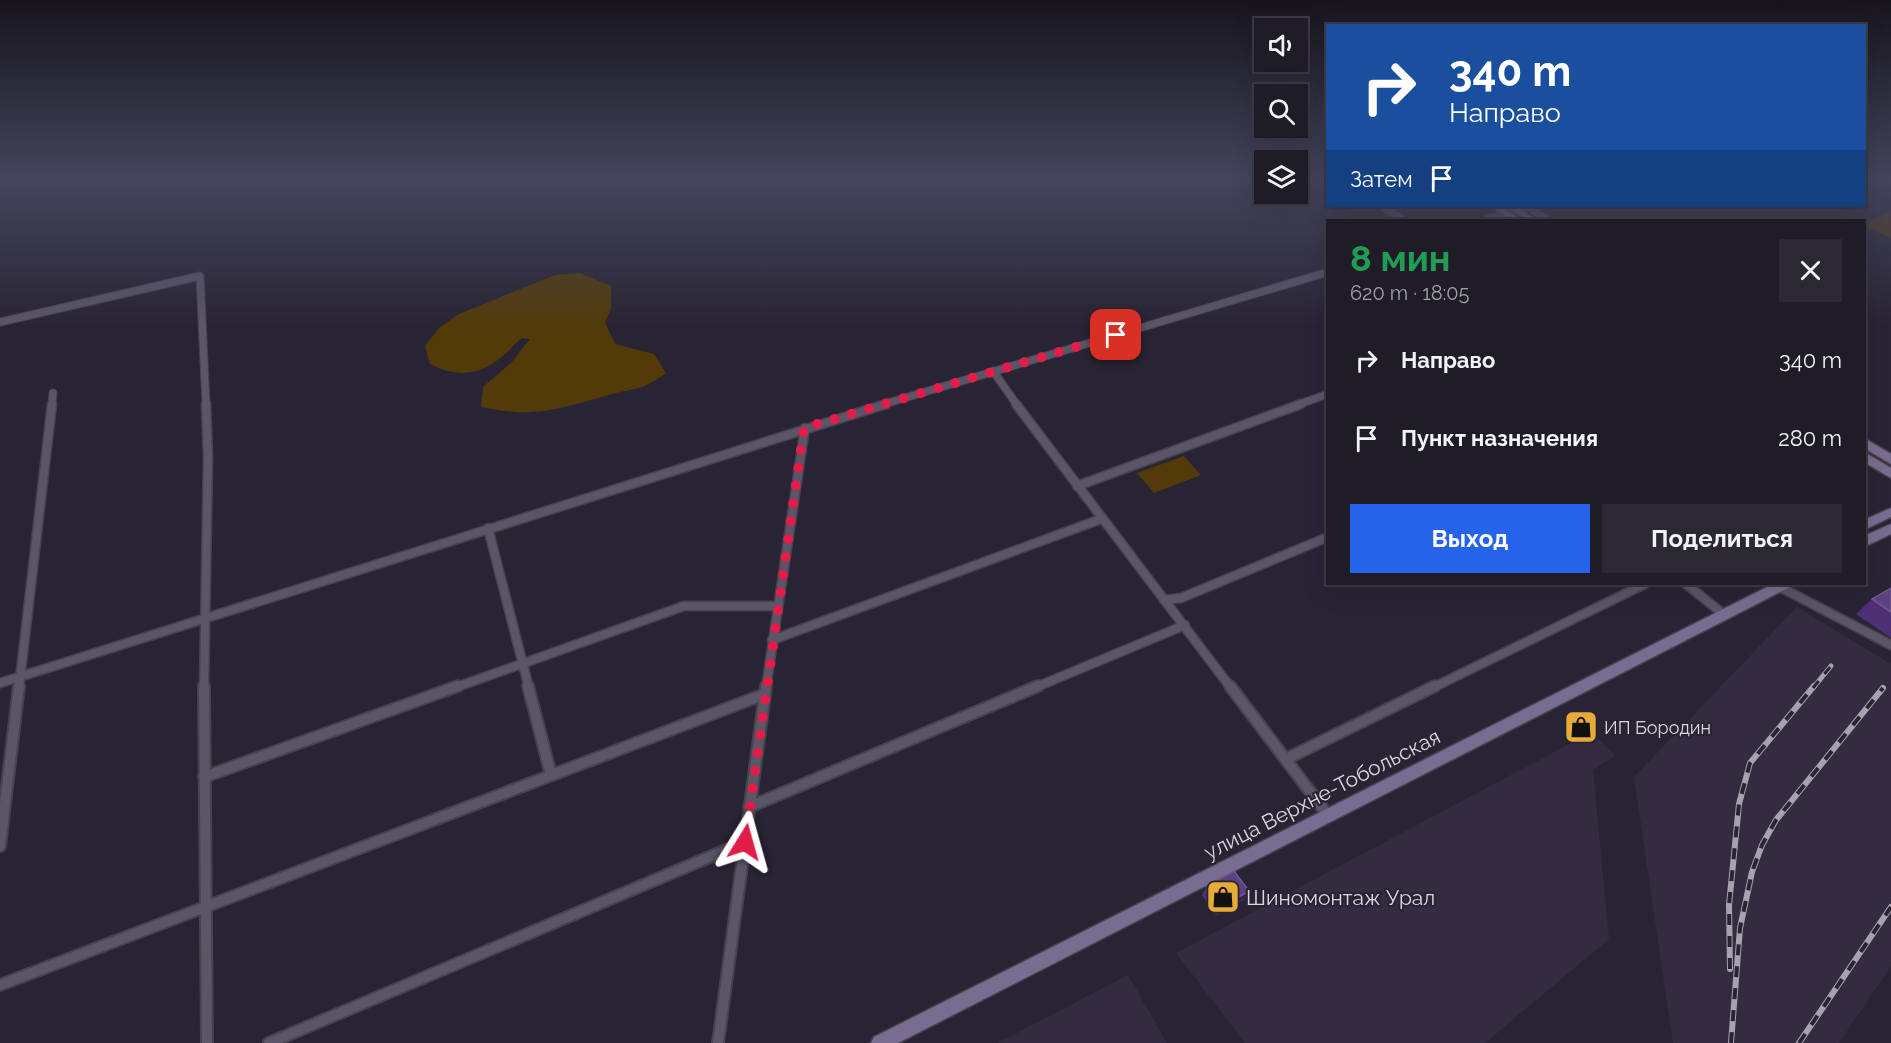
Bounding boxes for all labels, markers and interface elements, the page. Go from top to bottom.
map controls [1254,18,1308,204]
button: sound [1254,18,1308,72]
text: 340 m [1449,47,1571,96]
icon: right [1350,48,1428,126]
button: search [1254,84,1308,138]
text: Направо [1449,97,1561,128]
button: layers [1254,150,1308,204]
icon: arrive [1425,162,1458,195]
text: Затем [1350,166,1413,192]
text: 8 мин [1350,237,1450,279]
button: close [1779,239,1842,302]
text: 620 m · 18:05 [1350,281,1470,305]
pin [1090,309,1141,360]
icon: arrive [1099,318,1132,351]
icon: right [1350,344,1383,377]
text: Направо [1401,347,1495,373]
text: 340 m [1779,347,1842,373]
icon: arrive [1350,422,1383,455]
text: Пункт назначения [1401,425,1598,451]
text: 280 m [1778,425,1842,451]
button: Выход [1350,504,1590,573]
button: Поделиться [1602,504,1842,573]
shop icon: ИП Бородин [1563,709,1599,745]
place label: ИП Бородин [1604,717,1711,738]
street label: улица Верхне-Тобольская [1200,723,1444,865]
position arrow [713,810,777,874]
shop icon: Шиномонтаж Урал [1205,879,1241,915]
place label: Шиномонтаж Урал [1246,885,1435,910]

